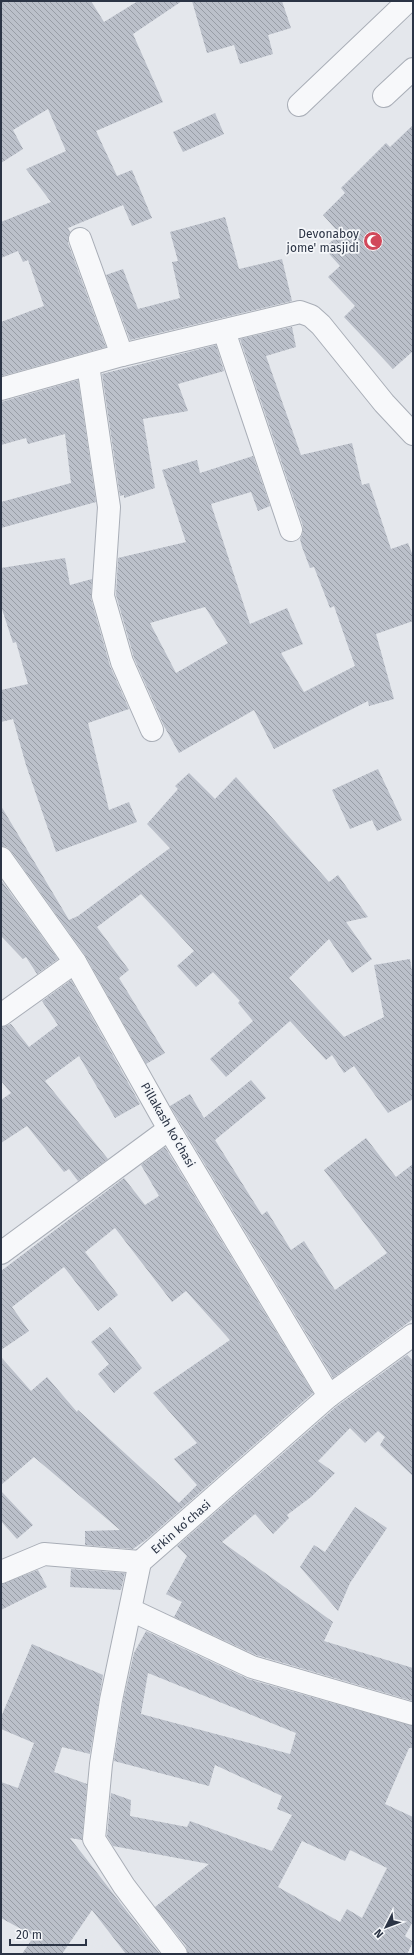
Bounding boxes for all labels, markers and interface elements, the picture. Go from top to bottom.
place label: Devonaboy jome' masjidi [286,227,359,255]
mosque icon: Devonaboy jome' masjidi [362,230,384,252]
street label: Pillakash koʻchasi [138,1080,199,1170]
street label: Erkin koʻchasi [148,1497,214,1557]
north arrow [366,1907,406,1947]
scale bar [10,1921,86,1947]
text: N [372,1926,386,1940]
text: 20 m [16,1928,42,1942]

